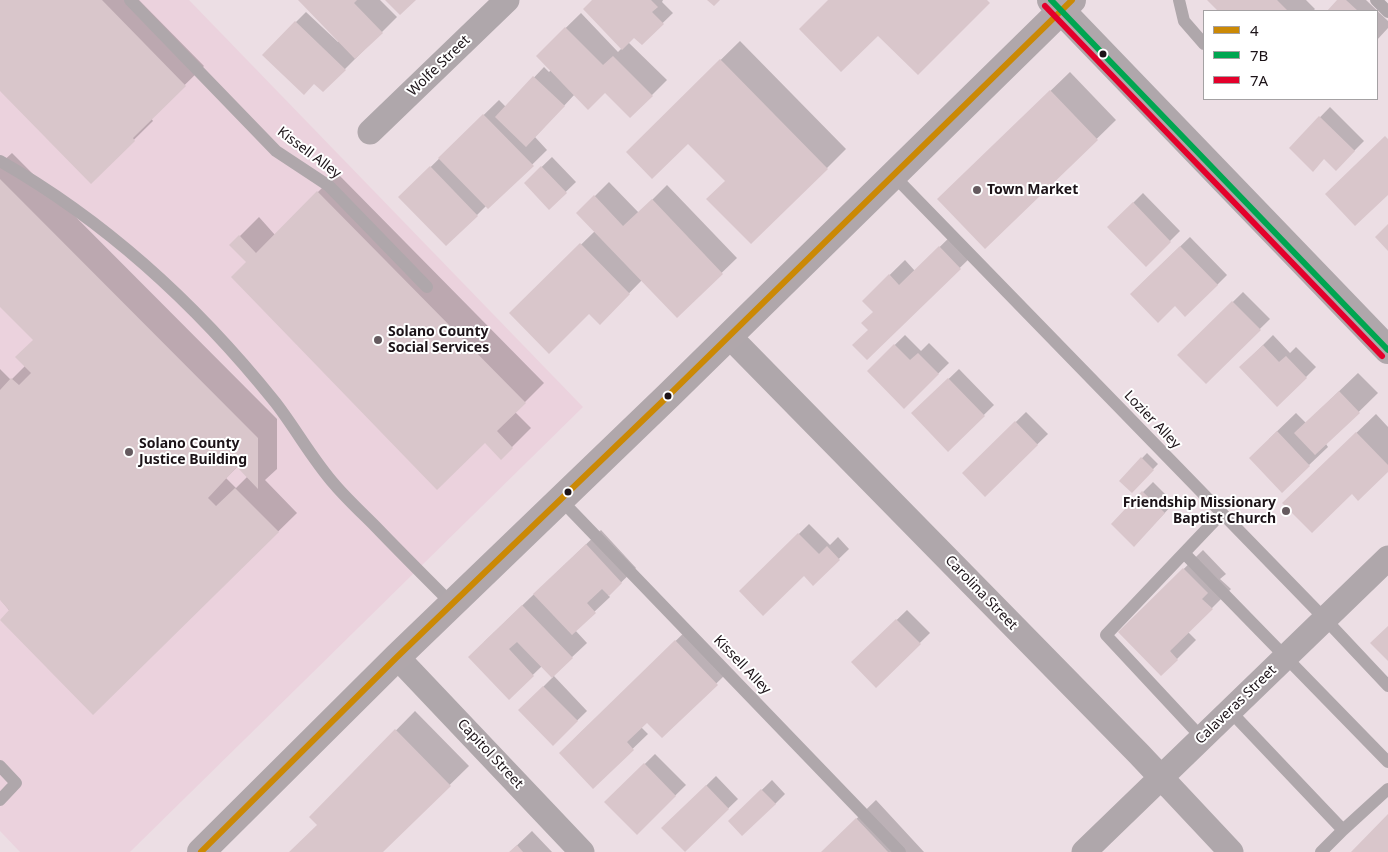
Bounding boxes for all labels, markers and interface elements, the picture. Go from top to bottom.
legend [1203,10,1378,100]
text: 4 [1250,20,1259,40]
street label: Wolfe Street [404,32,474,100]
text: 7B [1250,45,1268,65]
unlabelled marker [1098,49,1108,59]
text: 7A [1250,70,1268,90]
street label: Kissell Alley [274,124,344,182]
place label: Town Market [987,182,1078,198]
marker: Town Market [971,184,983,196]
place label: Solano County Social Services [388,324,489,357]
marker: Solano County Social Services [372,334,384,346]
street label: Lozier Alley [1120,388,1184,452]
unlabelled marker [663,391,673,401]
place label: Solano County Justice Building [139,436,247,468]
marker: Solano County Justice Building [123,446,135,458]
unlabelled marker [563,487,573,497]
place label: Friendship Missionary Baptist Church [1123,495,1276,528]
marker: Friendship Missionary Baptist Church [1280,505,1292,517]
street label: Carolina Street [941,552,1021,634]
street label: Kissell Alley [710,632,774,698]
street label: Calaveras Street [1192,662,1280,748]
street label: Capitol Street [454,716,526,792]

